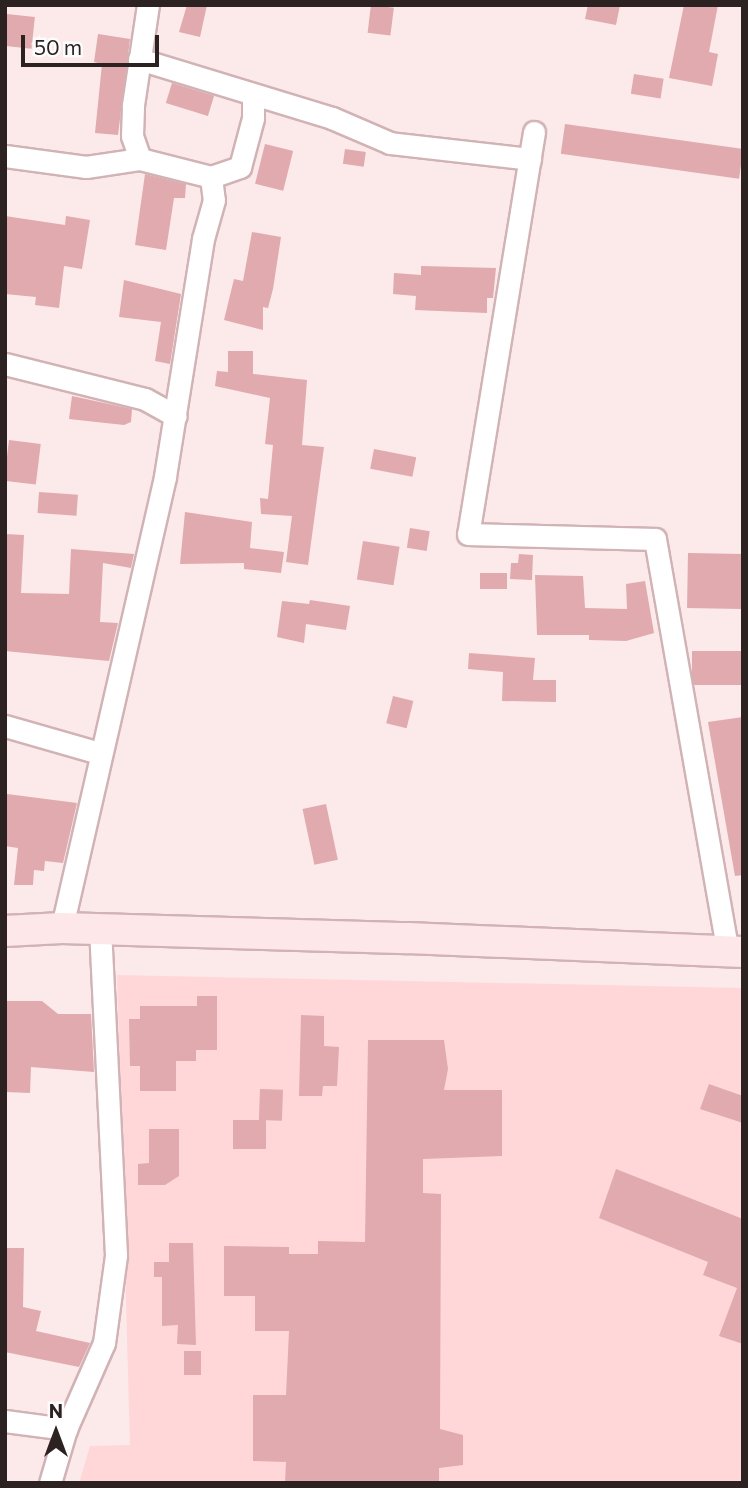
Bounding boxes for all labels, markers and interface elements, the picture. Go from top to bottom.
scale bar [24,21,163,65]
text: 50 m [34,34,82,59]
north arrow [21,1397,91,1467]
text: N [49,1399,63,1422]

